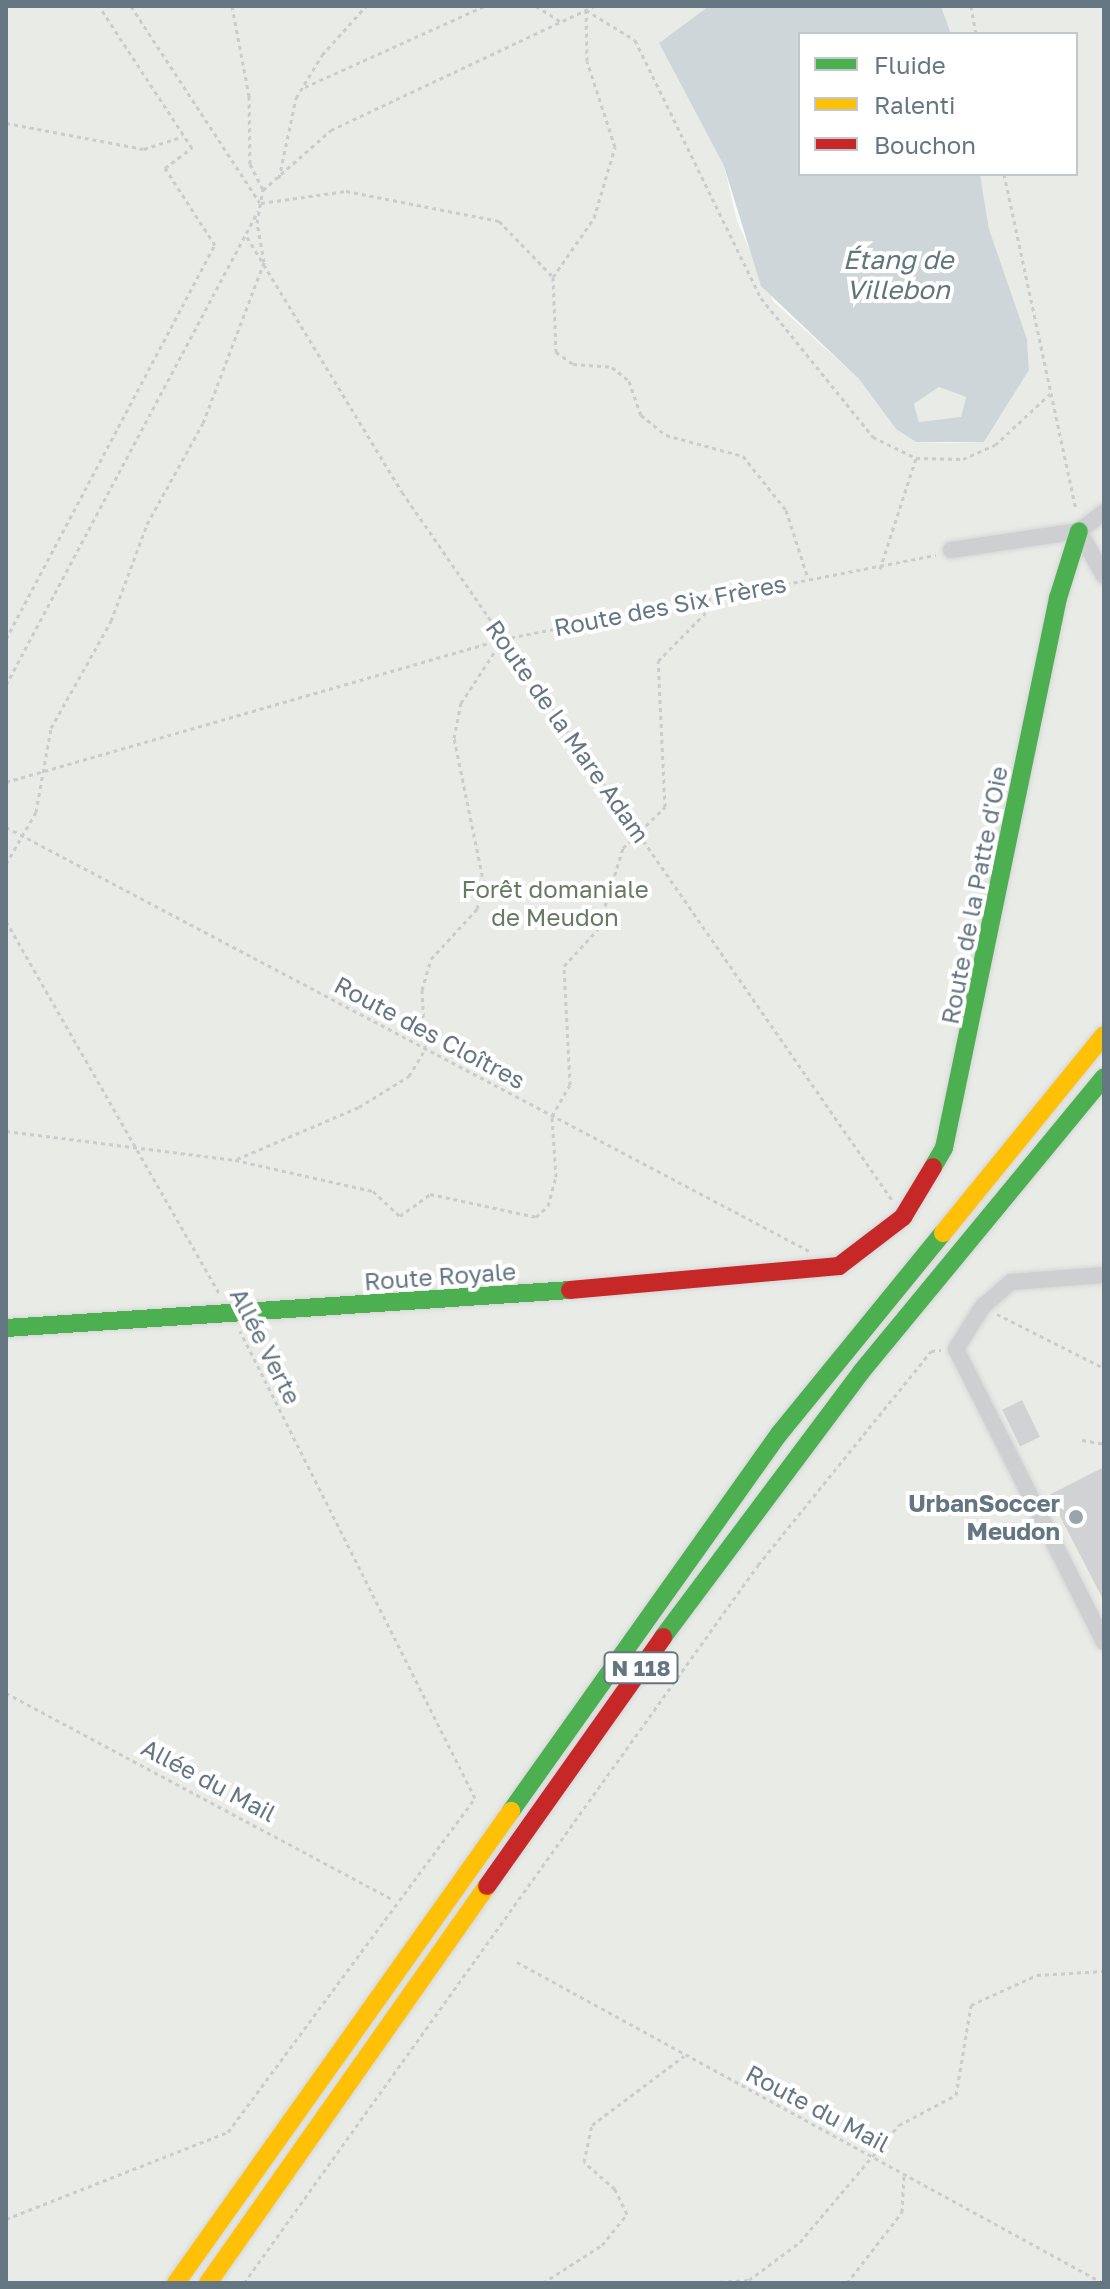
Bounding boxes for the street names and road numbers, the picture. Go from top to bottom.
street label: Route des Six Frères [551,568,789,642]
street label: Route de la Mare Adam [480,614,656,848]
street label: Route de la Patte d'Oie [935,764,1013,1026]
street label: Route des Cloîtres [330,970,530,1094]
street label: Route Royale [363,1256,517,1296]
street label: Allée Verte [224,1283,308,1409]
road number: N 118 [603,1650,679,1686]
street label: Allée du Mail [137,1733,281,1827]
street label: Route du Mail [741,2058,895,2158]

